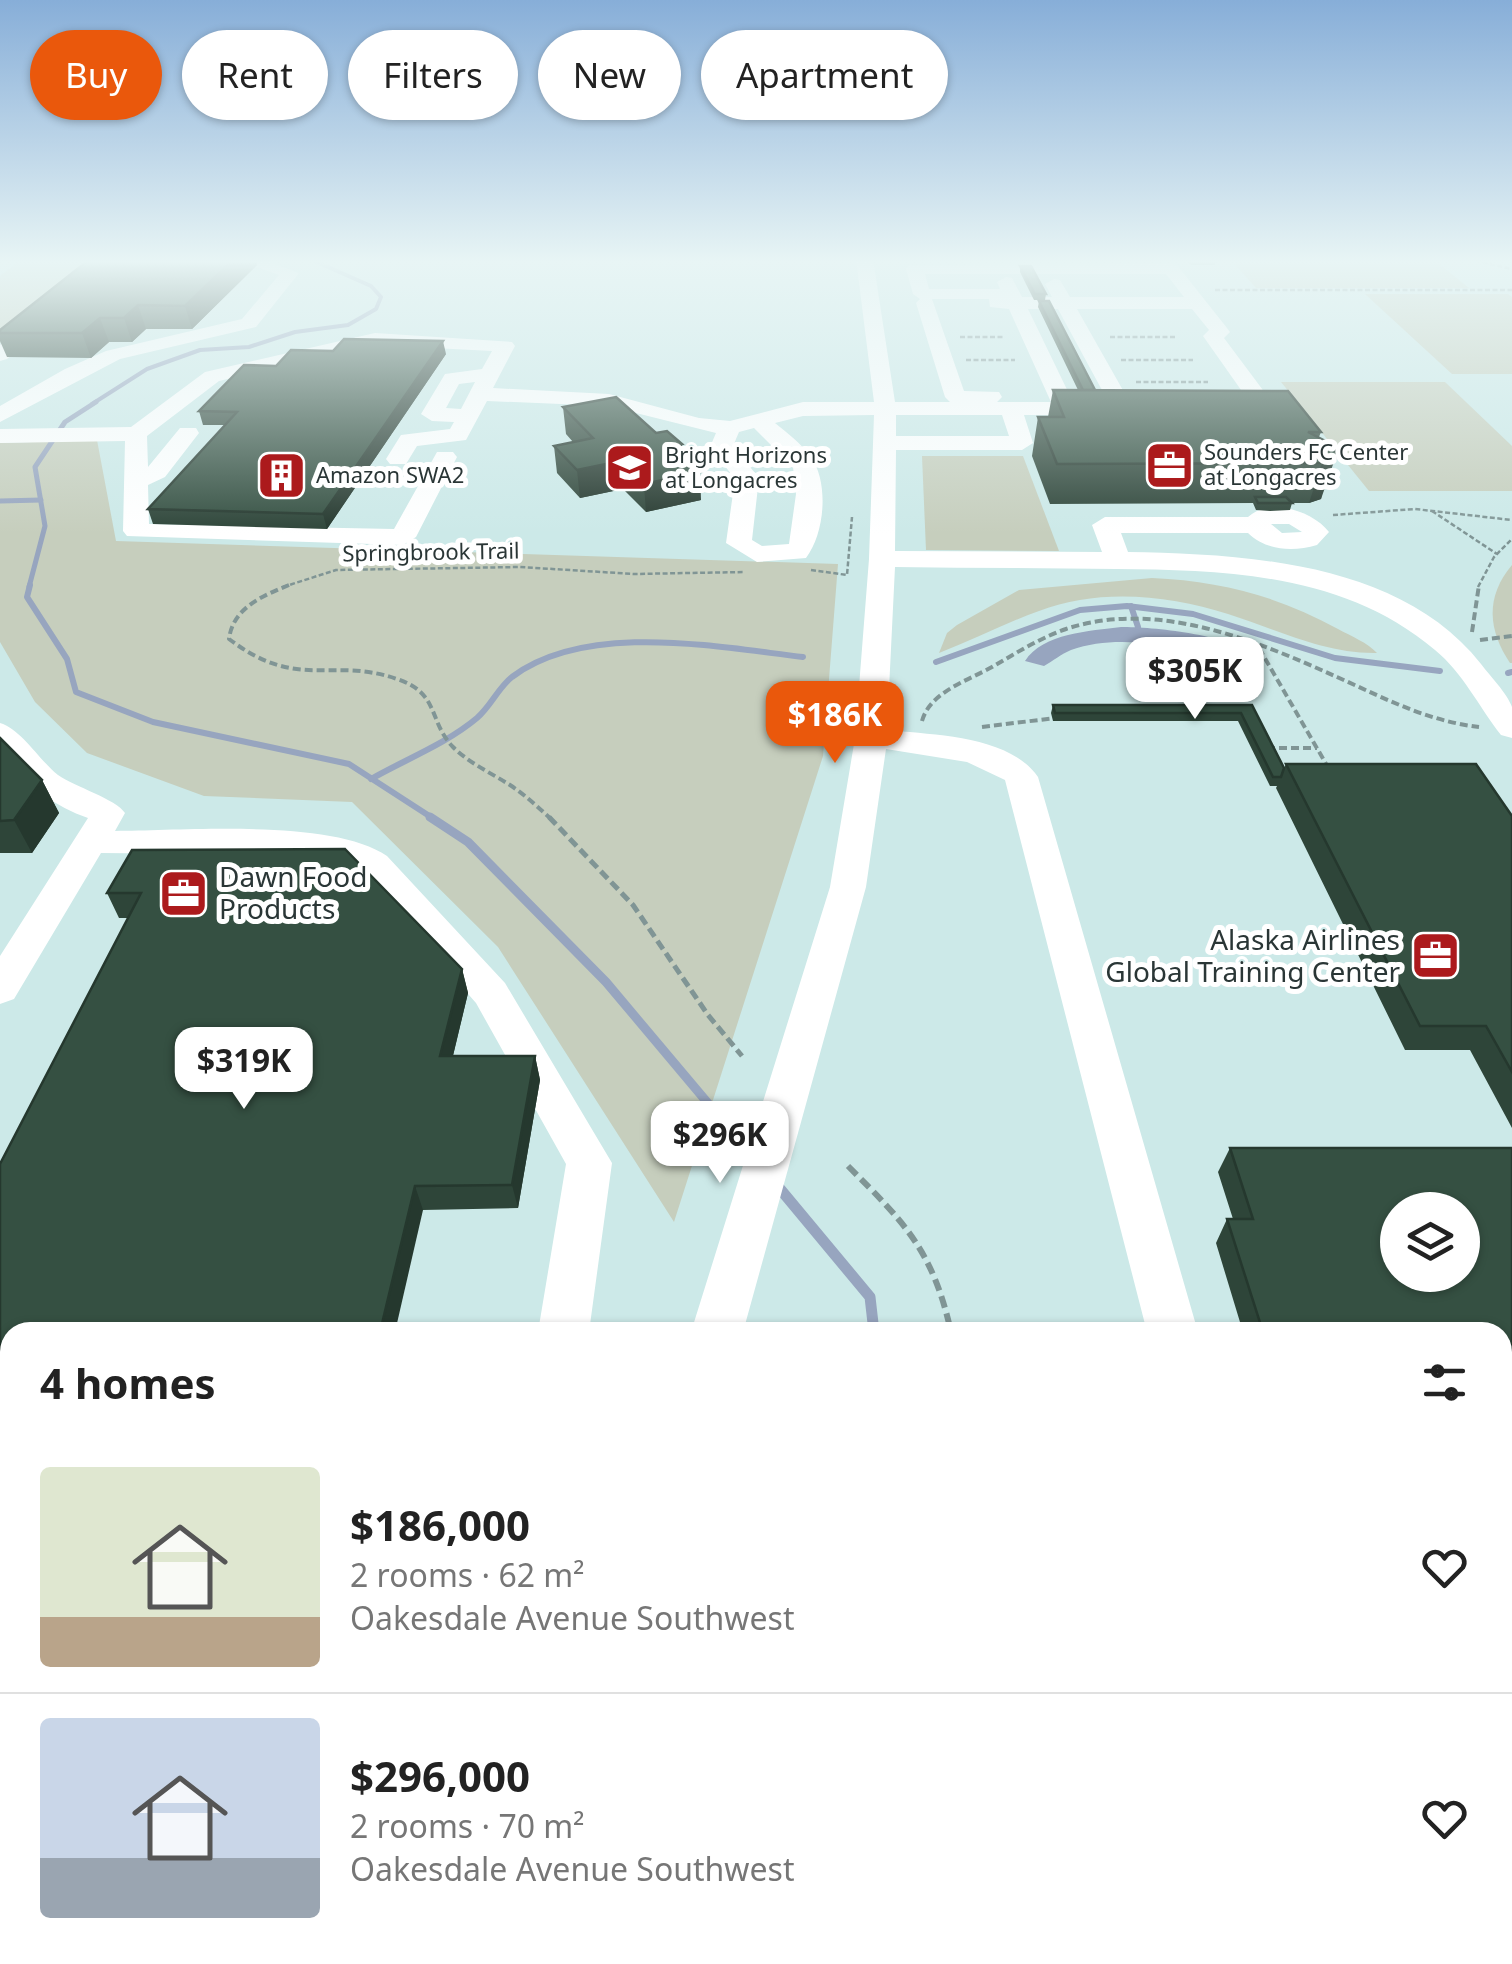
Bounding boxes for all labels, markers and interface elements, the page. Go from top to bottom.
chip: Buy [30,30,162,120]
chip: Rent [182,30,328,120]
chip: Filters [348,30,518,120]
chip: New [538,30,681,120]
chip: Apartment [701,30,948,120]
place label: Sounders FC Center at Longacres [1204,436,1408,491]
place label: Bright Horizons at Longacres [665,439,827,494]
office icon: Sounders FC Center at Longacres [1143,439,1195,491]
school or university icon: Bright Horizons at Longacres [604,442,656,494]
building icon: Amazon SWA2 [255,449,307,501]
place label: Amazon SWA2 [316,459,464,489]
street label: Springbrook Trail [342,534,520,568]
pin: $305K [1125,637,1265,722]
text: $305K [1148,648,1242,691]
pin: $186K [765,681,905,766]
text: $186K [788,692,882,735]
place label: Dawn Food Products [219,857,367,927]
office icon: Dawn Food Products [158,867,210,919]
place label: Alaska Airlines Global Training Center [1105,920,1400,990]
office icon: Alaska Airlines Global Training Center [1409,930,1461,982]
pin: $319K [174,1027,314,1112]
text: $319K [197,1038,291,1081]
pin: $296K [650,1101,790,1186]
text: $296K [673,1112,767,1155]
map controls [1380,1192,1480,1292]
button: layers [1380,1192,1480,1292]
text: 4 homes [40,1354,216,1411]
icon: filters [1417,1355,1472,1410]
text: $186,000 [350,1496,530,1553]
icon: home [120,1507,240,1627]
icon: heart [1417,1540,1472,1595]
text: 2 rooms · 62 m² [350,1553,584,1596]
text: Oakesdale Avenue Southwest [350,1596,794,1639]
text: $296,000 [350,1747,530,1804]
icon: home [120,1758,240,1878]
icon: heart [1417,1791,1472,1846]
text: 2 rooms · 70 m² [350,1804,584,1847]
text: Oakesdale Avenue Southwest [350,1847,794,1890]

